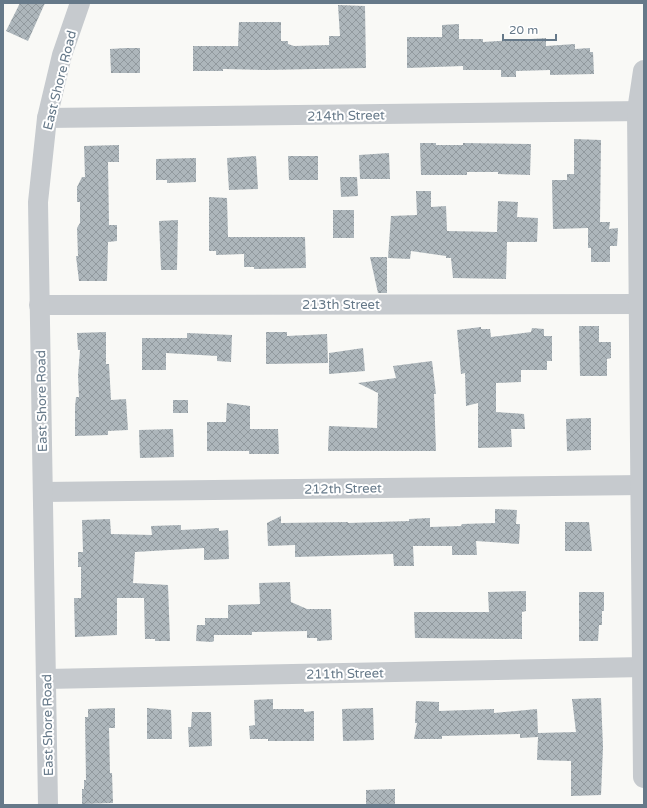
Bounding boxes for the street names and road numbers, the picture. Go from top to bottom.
street label: East Shore Road [40,29,80,132]
street label: 214th Street [307,107,385,125]
street label: 213th Street [302,297,380,313]
street label: East Shore Road [33,350,51,452]
street label: 212th Street [304,480,382,498]
street label: 211th Street [306,665,384,683]
street label: East Shore Road [39,674,57,776]

